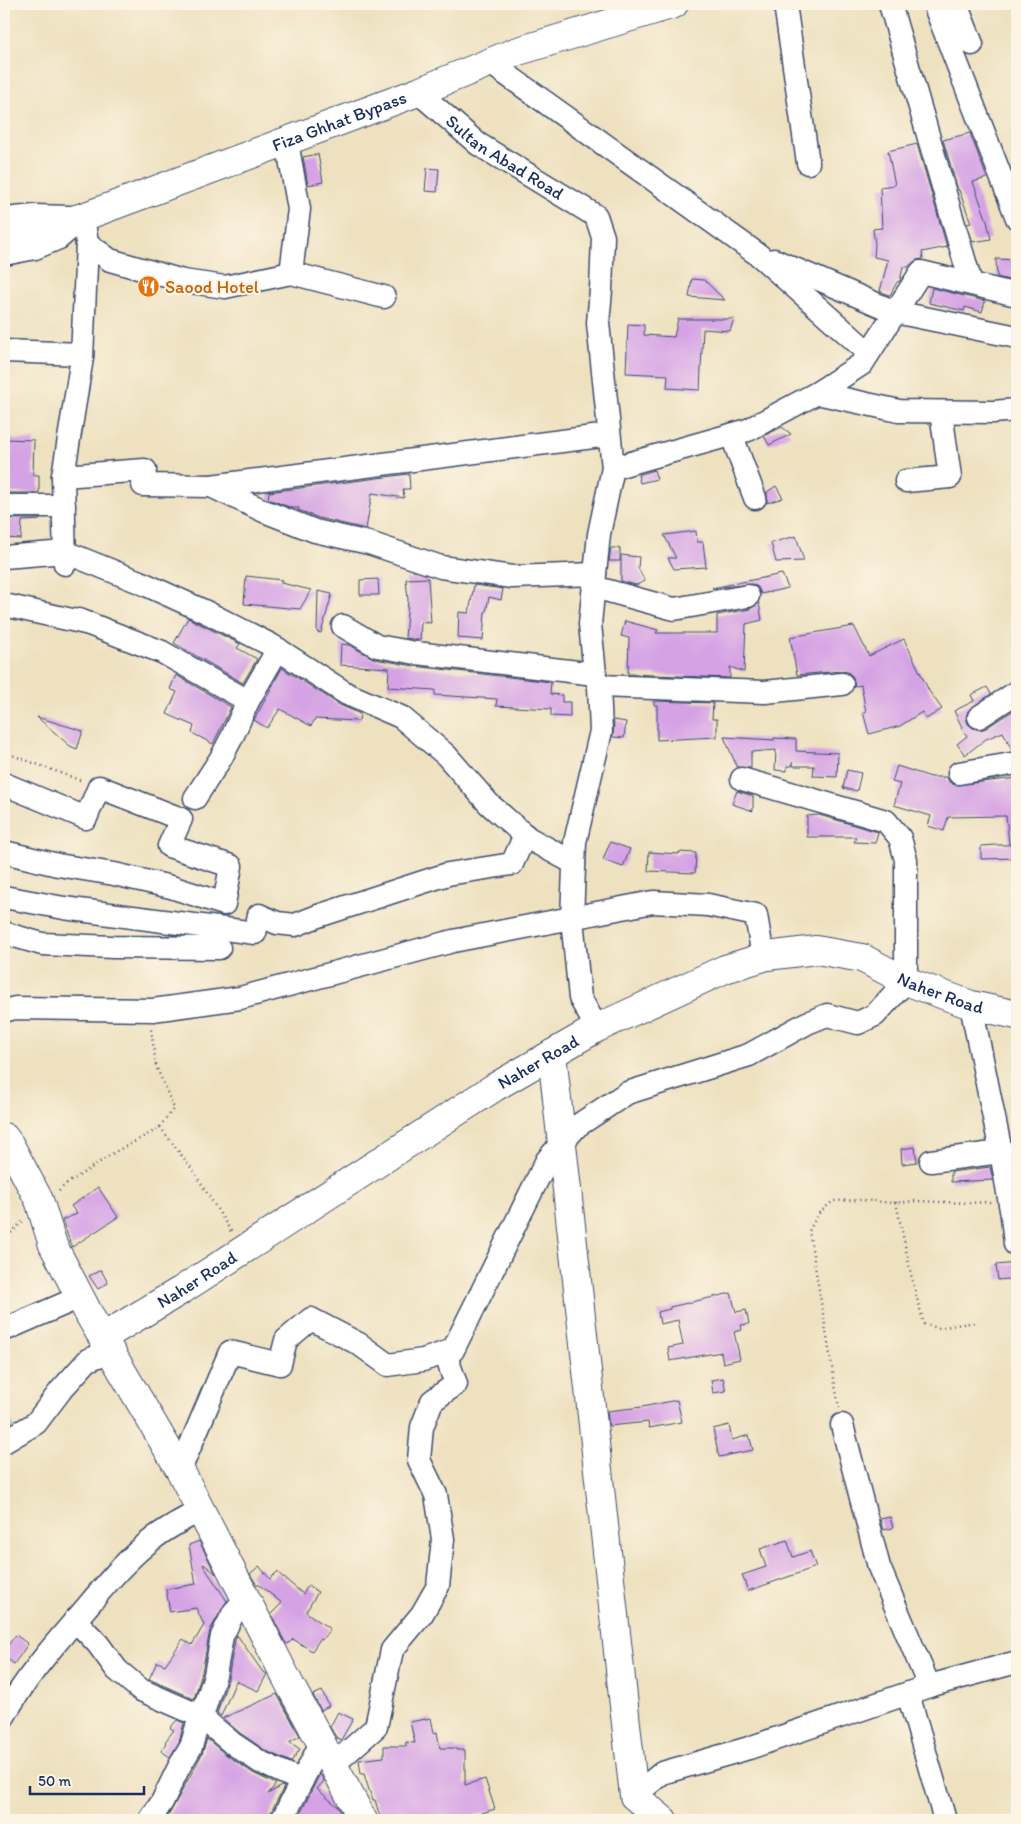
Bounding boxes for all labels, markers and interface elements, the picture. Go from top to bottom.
street label: Fiza Ghhat Bypass [269,86,410,156]
street label: Sultan Abad Road [441,110,568,205]
restaurant icon: Saood Hotel [137,275,161,299]
place label: Saood Hotel [165,276,259,298]
street label: Naher Road [893,967,986,1018]
street label: Naher Road [494,1030,583,1094]
street label: Naher Road [153,1246,241,1313]
scale bar [30,1764,144,1796]
text: 50 m [38,1772,71,1790]

